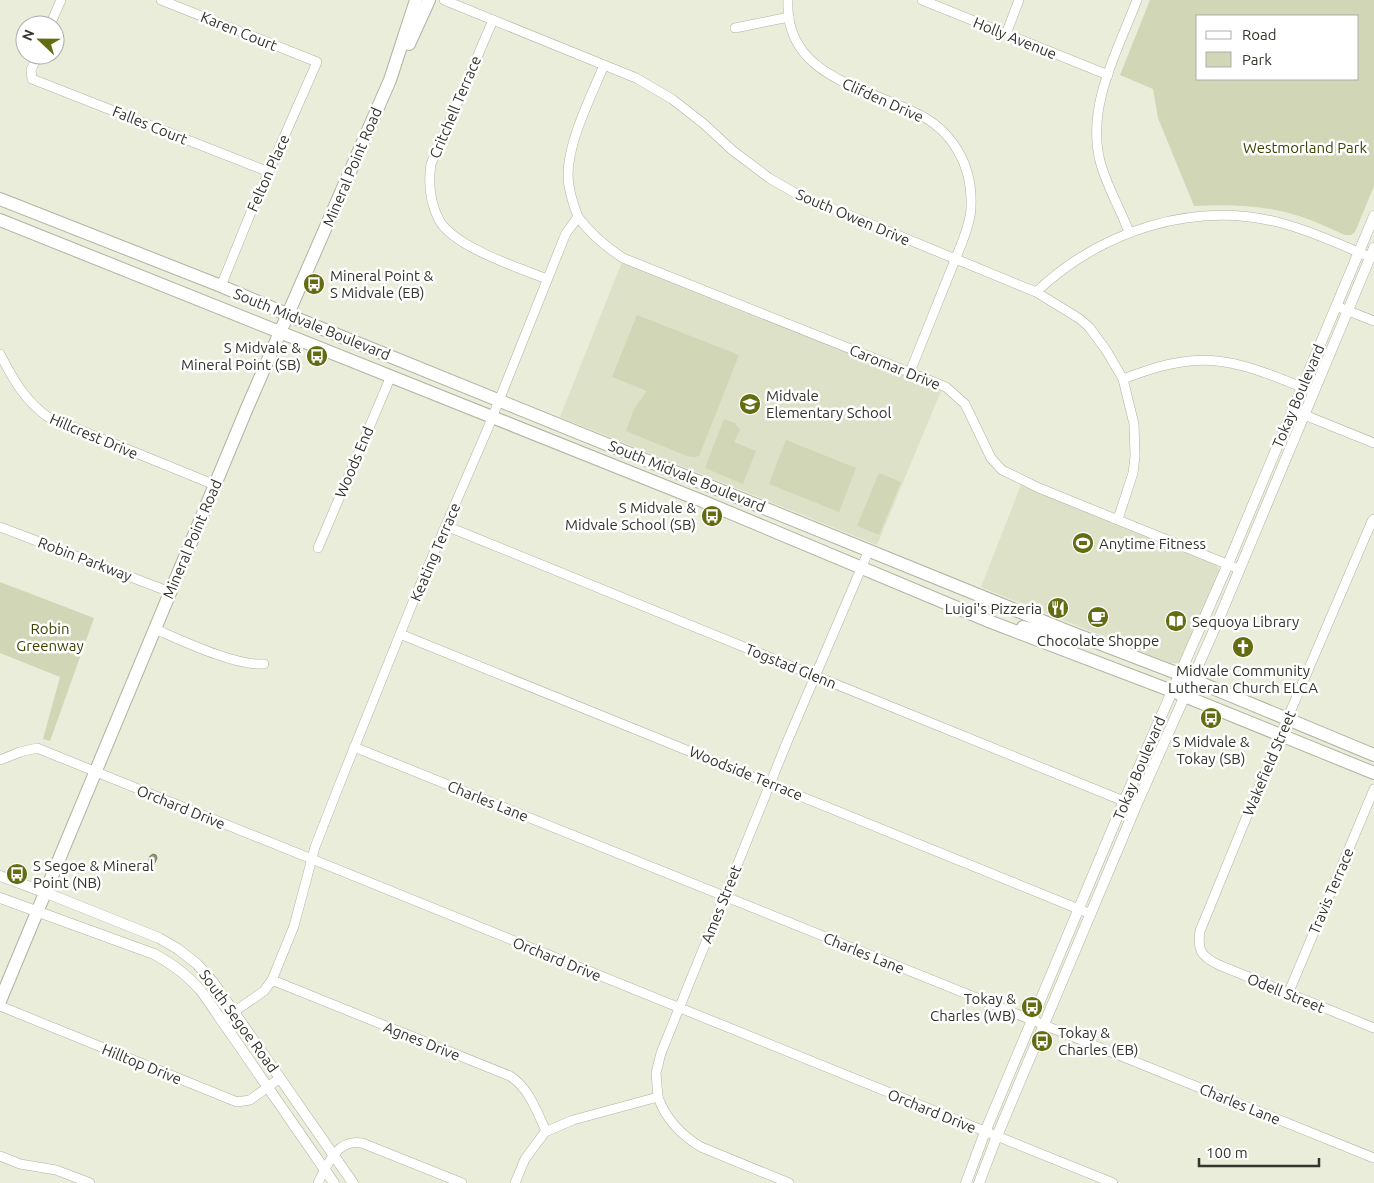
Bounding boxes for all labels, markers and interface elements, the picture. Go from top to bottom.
street label: Karen Court [198,8,280,54]
street label: Holly Avenue [971,14,1059,62]
north arrow [15,15,65,65]
legend [1196,15,1359,80]
text: Road [1242,26,1277,43]
text: N [19,27,37,43]
text: Park [1242,51,1272,68]
street label: Critchell Terrace [426,53,484,161]
street label: Clifden Drive [840,75,926,125]
street label: Falles Court [110,102,190,148]
street label: Mineral Point Road [319,105,385,229]
street label: Felton Place [243,132,293,214]
park label: Westmorland Park [1243,139,1367,156]
street label: South Owen Drive [793,185,913,249]
place label: Mineral Point & S Midvale (EB) [330,267,433,301]
bus stop icon: Mineral Point & S Midvale (EB) [302,272,326,296]
street label: South Midvale Boulevard [231,285,393,363]
place label: S Midvale & Mineral Point (SB) [181,339,301,373]
street label: Caromar Drive [847,341,943,393]
street label: Tokay Boulevard [1269,342,1327,450]
bus stop icon: S Midvale & Mineral Point (SB) [305,344,329,368]
place label: Midvale Elementary School [766,387,892,421]
school or university icon: Midvale Elementary School [738,392,762,416]
street label: Hillcrest Drive [47,410,141,462]
street label: Woods End [331,424,377,500]
street label: South Midvale Boulevard [606,437,768,515]
street label: Mineral Point Road [159,477,225,601]
place label: S Midvale & Midvale School (SB) [565,499,696,533]
street label: Keating Terrace [407,500,463,604]
bus stop icon: S Midvale & Midvale School (SB) [700,504,724,528]
sports icon: Anytime Fitness [1071,531,1095,555]
street label: Robin Parkway [36,533,134,585]
place label: Anytime Fitness [1099,535,1206,552]
restaurant icon: Luigi's Pizzeria [1046,596,1070,620]
place label: Luigi's Pizzeria [945,600,1042,617]
cafe icon: Chocolate Shoppe [1086,605,1110,629]
library icon: Sequoya Library [1164,609,1188,633]
place label: Sequoya Library [1192,613,1299,630]
park label: Robin Greenway [16,620,84,654]
place label: Chocolate Shoppe [1037,632,1159,649]
church icon: Midvale Community Lutheran Church ELCA [1231,635,1255,659]
street label: Togstad Glenn [743,640,839,692]
place label: Midvale Community Lutheran Church ELCA [1168,662,1318,696]
bus stop icon: S Midvale & Tokay (SB) [1199,706,1223,730]
street label: Wakefield Street [1239,708,1299,818]
street label: Tokay Boulevard [1110,714,1168,822]
place label: S Midvale & Tokay (SB) [1172,733,1250,767]
street label: Woodside Terrace [687,742,805,804]
street label: Charles Lane [445,777,531,825]
street label: Orchard Drive [134,782,228,832]
street label: Travis Terrace [1305,845,1357,937]
place label: S Segoe & Mineral Point (NB) [33,857,154,891]
bus stop icon: S Segoe & Mineral Point (NB) [5,862,29,886]
street label: Ames Street [698,862,744,946]
street label: Charles Lane [821,929,907,977]
street label: Orchard Drive [510,934,604,984]
street label: South Segoe Road [196,966,282,1076]
street label: Odell Street [1245,970,1327,1016]
place label: Tokay & Charles (WB) [930,990,1016,1024]
bus stop icon: Tokay & Charles (WB) [1020,995,1044,1019]
street label: Agnes Drive [381,1018,463,1064]
place label: Tokay & Charles (EB) [1058,1024,1139,1058]
bus stop icon: Tokay & Charles (EB) [1030,1029,1054,1053]
street label: Hilltop Drive [100,1040,184,1088]
street label: Charles Lane [1197,1080,1283,1128]
street label: Orchard Drive [885,1086,979,1136]
scale bar [1199,1136,1319,1168]
text: 100 m [1206,1144,1248,1161]

